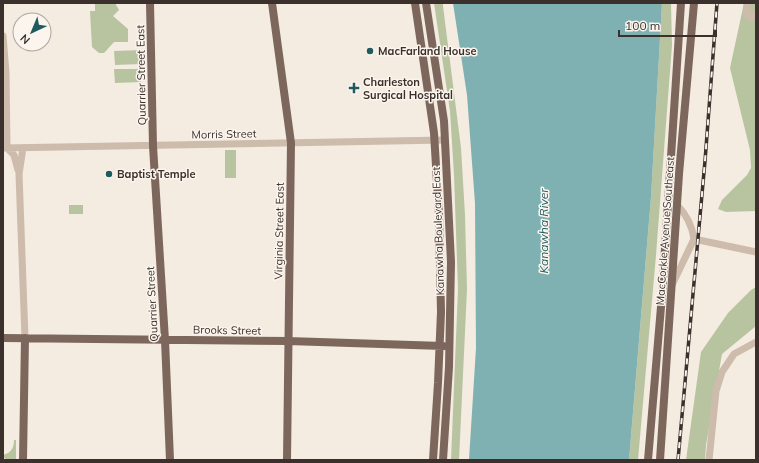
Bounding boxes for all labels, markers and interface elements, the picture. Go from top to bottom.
north arrow [12,12,52,52]
scale bar [619,12,716,38]
text: 100 m [625,18,660,33]
street label: Quarrier Street East [133,25,149,125]
text: N [17,31,33,47]
place label: MacFarland House [378,44,476,58]
marker: MacFarland House [365,46,375,56]
place label: Charleston Surgical Hospital [363,75,453,102]
marker: Charleston Surgical Hospital [348,82,360,94]
street label: Morris Street [191,126,257,142]
street label: MacCorkle Avenue Southeast [653,156,677,306]
street label: Kanawha Boulevard East [429,166,447,296]
place label: Baptist Temple [117,167,195,181]
marker: Baptist Temple [104,169,114,179]
street label: Virginia Street East [271,182,287,280]
water label: Kanawha River [536,188,551,274]
street label: Quarrier Street [143,266,161,342]
street label: Brooks Street [193,322,261,338]

